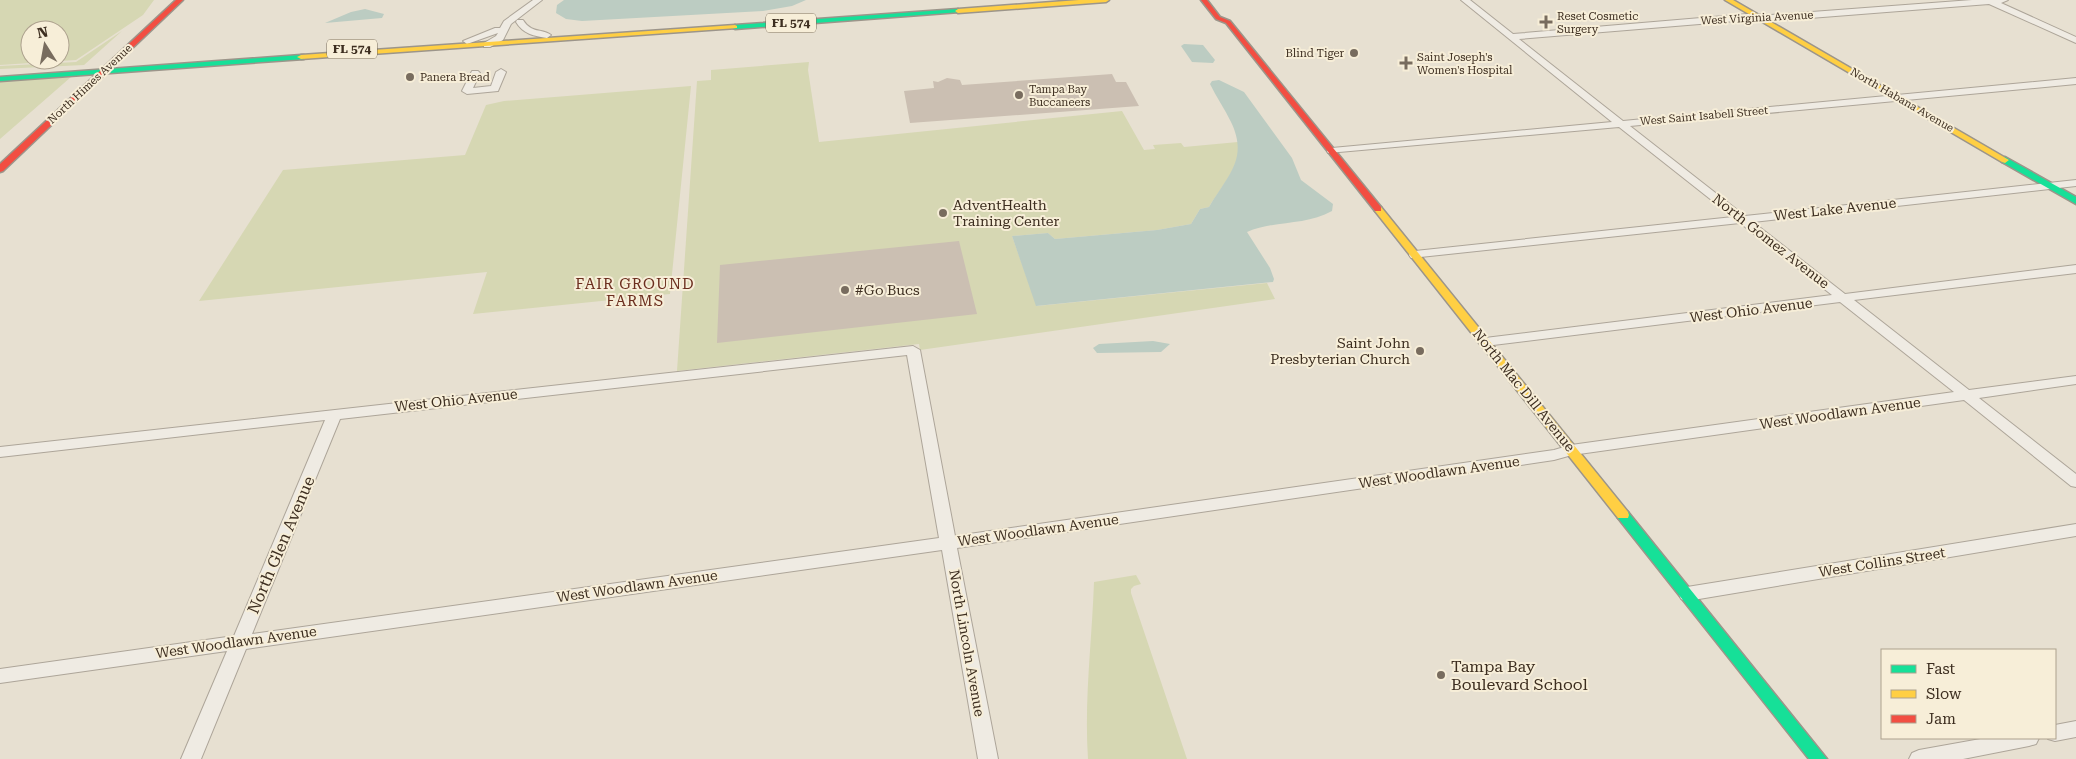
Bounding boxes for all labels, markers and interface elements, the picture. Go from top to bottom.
street label: West Virginia Avenue [1700,9,1814,27]
place label: Reset Cosmetic Surgery [1557,10,1638,36]
road number: FL 574 [766,13,816,32]
marker: Reset Cosmetic Surgery [1539,15,1553,29]
north arrow [20,20,70,70]
text: N [36,23,50,41]
road number: FL 574 [327,40,377,59]
street label: North Himes Avenue [45,42,135,126]
place label: Blind Tiger [1285,47,1344,60]
marker: Blind Tiger [1348,47,1360,59]
place label: Saint Joseph's Women's Hospital [1417,51,1513,77]
marker: Saint Joseph's Women's Hospital [1399,56,1413,70]
street label: North Habana Avenue [1848,65,1956,135]
marker: Panera Bread [404,71,416,83]
place label: Panera Bread [420,71,490,84]
place label: Tampa Bay Buccaneers [1029,83,1090,109]
marker: Tampa Bay Buccaneers [1013,89,1025,101]
street label: West Saint Isabell Street [1639,104,1769,128]
street label: North Gomez Avenue [1709,190,1833,292]
street label: West Lake Avenue [1773,195,1897,223]
place label: AdventHealth Training Center [953,197,1060,229]
marker: AdventHealth Training Center [937,207,949,219]
district label: FAIR GROUND FARMS [575,275,695,310]
place label: #Go Bucs [855,282,920,298]
marker: #Go Bucs [839,284,851,296]
street label: West Ohio Avenue [1689,294,1814,325]
street label: North Mac Dill Avenue [1470,325,1579,455]
place label: Saint John Presbyterian Church [1270,335,1410,367]
marker: Saint John Presbyterian Church [1414,345,1426,357]
street label: West Ohio Avenue [394,386,519,414]
street label: West Woodlawn Avenue [1758,394,1922,432]
street label: West Woodlawn Avenue [1357,453,1521,491]
street label: North Glen Avenue [243,473,319,617]
street label: West Woodlawn Avenue [956,511,1120,549]
street label: West Collins Street [1818,544,1946,580]
street label: West Woodlawn Avenue [555,567,719,605]
street label: North Lincoln Avenue [946,568,988,718]
street label: West Woodlawn Avenue [154,623,318,661]
legend [1881,649,2056,739]
place label: Tampa Bay Boulevard School [1451,657,1588,694]
text: Fast [1926,660,1956,678]
marker: Tampa Bay Boulevard School [1435,669,1447,681]
text: Slow [1926,685,1962,703]
text: Jam [1926,710,1956,728]

